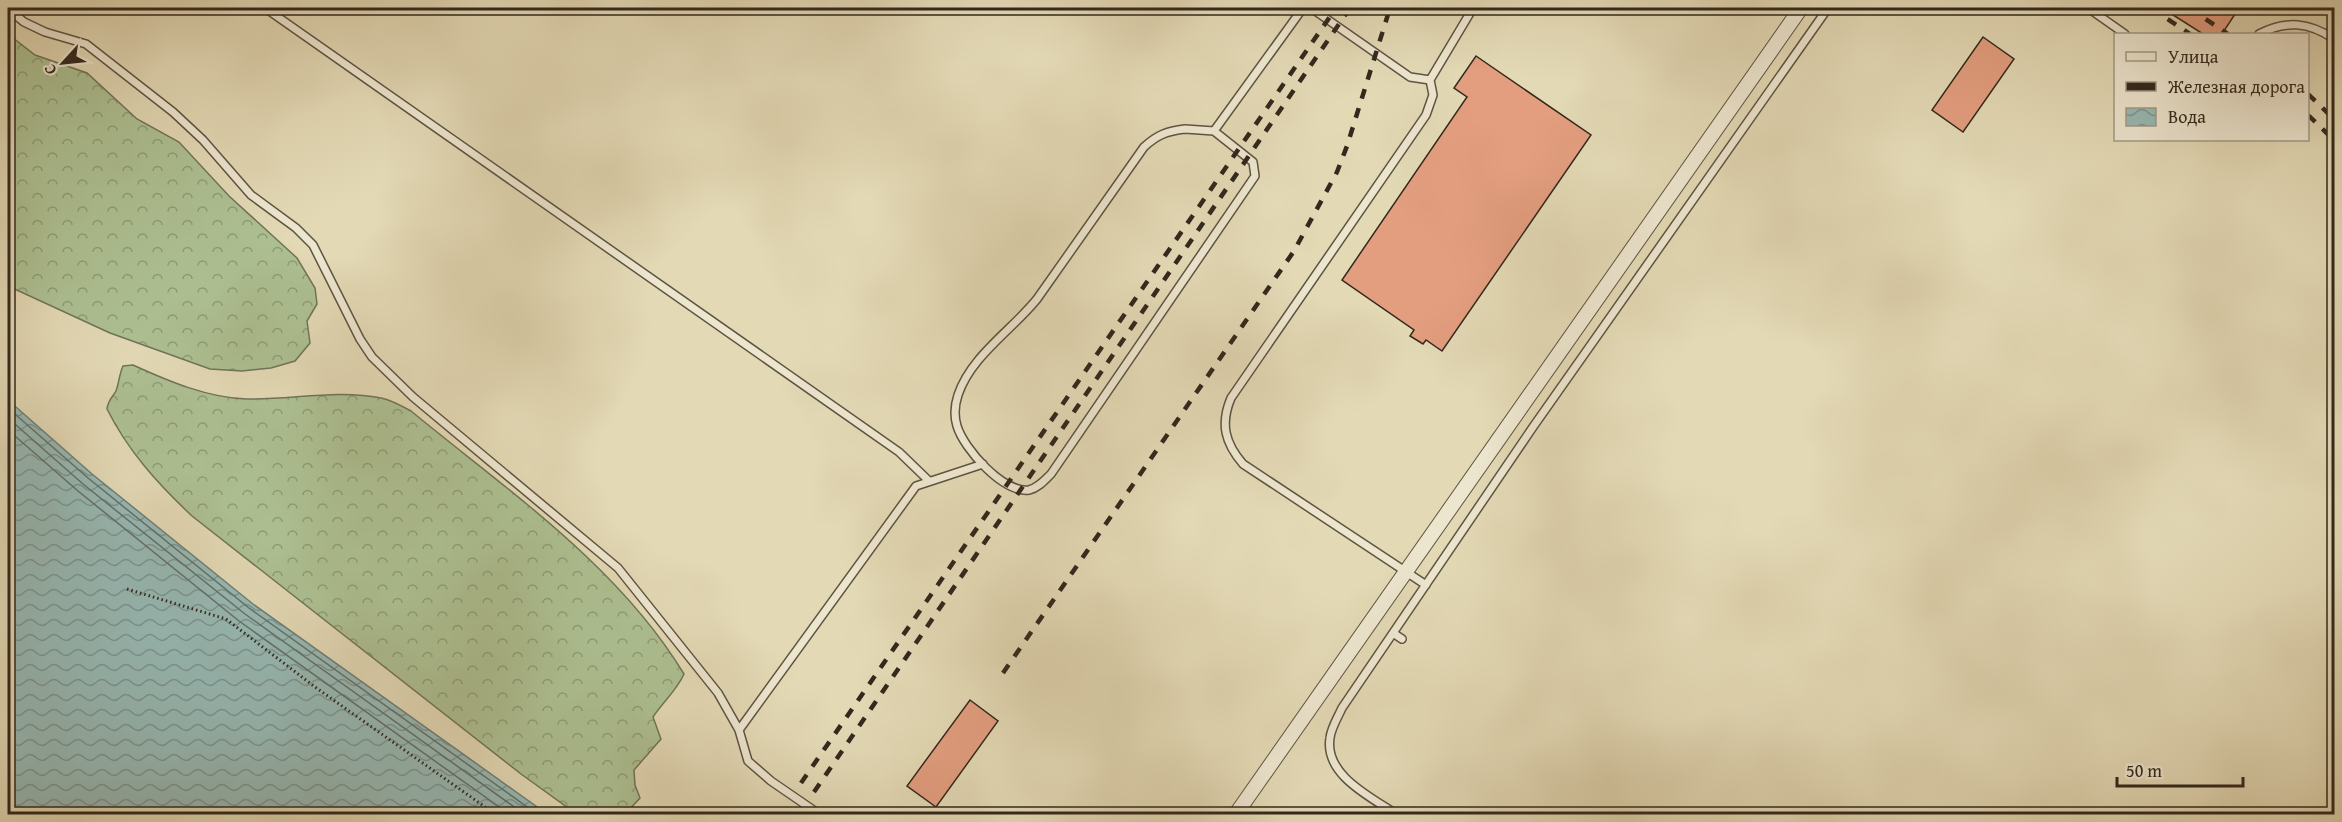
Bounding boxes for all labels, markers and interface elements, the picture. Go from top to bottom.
north arrow [33,33,93,93]
legend [2114,33,2309,141]
text: Улица [2168,43,2219,70]
text: С [37,60,62,79]
text: Железная дорога [2167,73,2305,100]
text: Вода [2168,103,2206,130]
scale bar [2117,750,2243,788]
text: 50 m [2126,757,2162,784]

